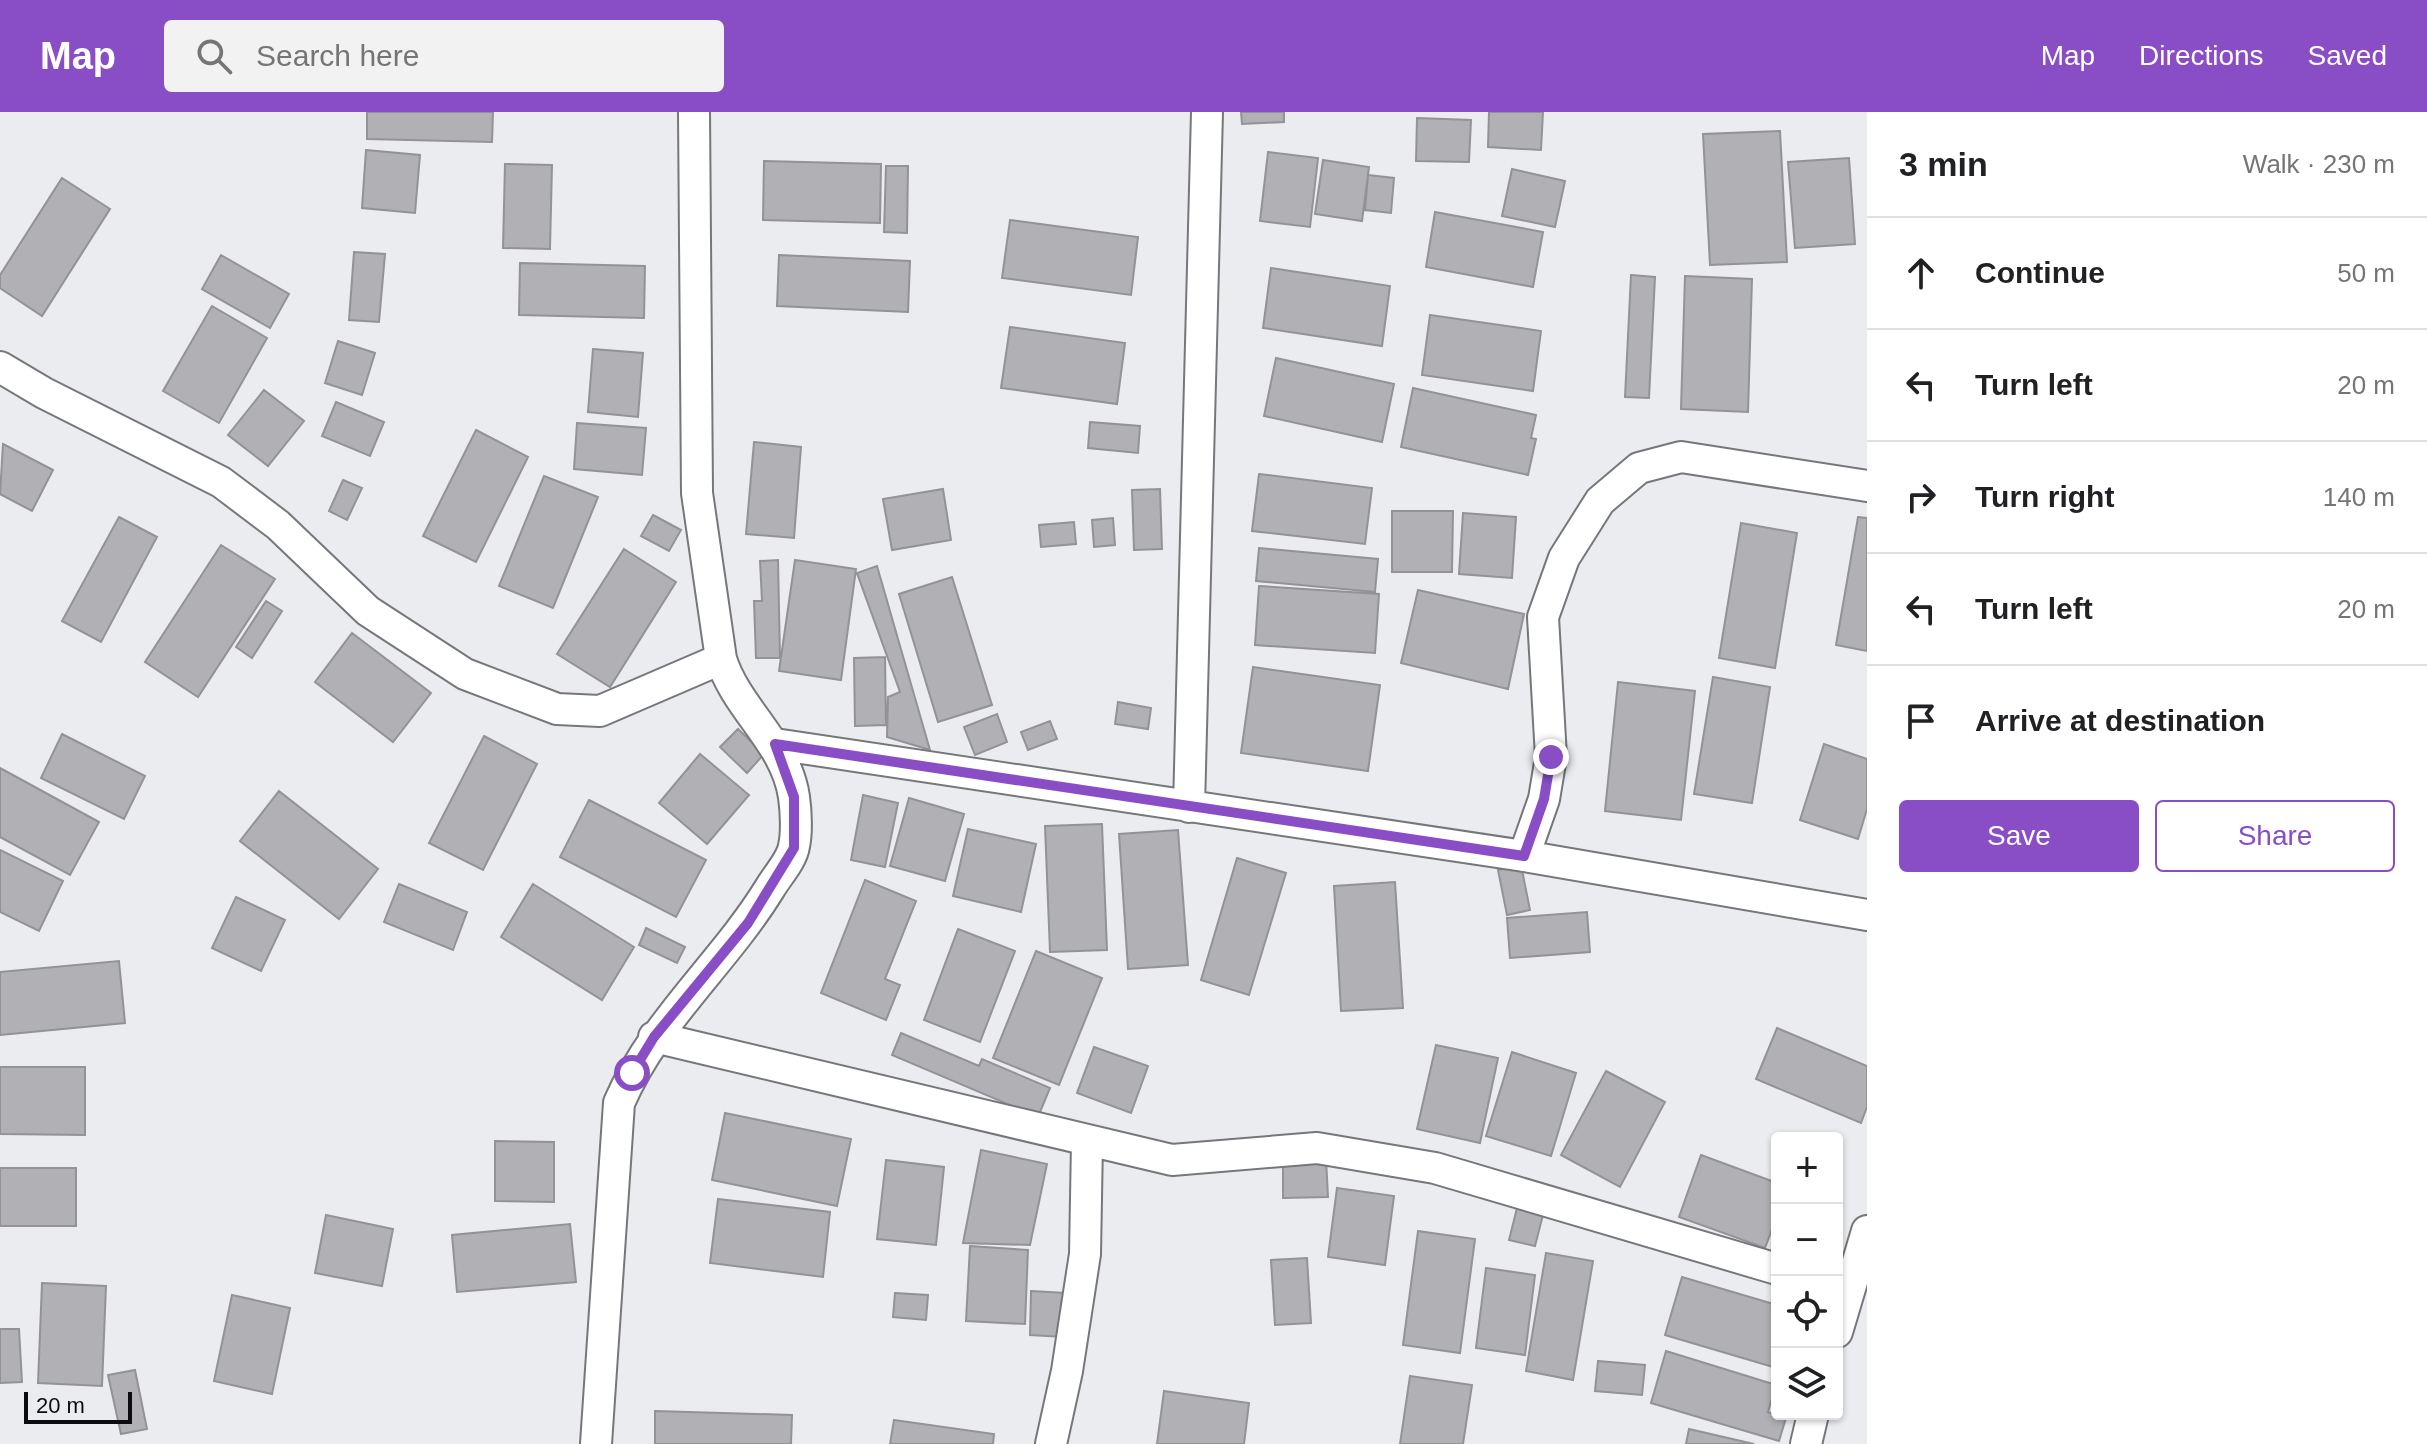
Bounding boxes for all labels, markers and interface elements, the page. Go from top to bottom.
search box [164,20,724,92]
icon: search [192,34,236,78]
text: Map [40,35,116,77]
text: Search here [256,39,419,72]
text: Map [2041,40,2095,71]
text: Directions [2139,40,2264,71]
text: Saved [2308,40,2387,71]
text: 3 min [1899,145,1988,183]
text: Walk · 230 m [2243,149,2395,179]
icon: ahead [1899,251,1943,295]
text: Continue [1975,256,2105,289]
text: 50 m [2337,258,2395,288]
icon: left [1899,363,1943,407]
text: Turn left [1975,368,2093,401]
text: 20 m [2337,370,2395,400]
icon: right [1899,475,1943,519]
text: Turn right [1975,480,2114,513]
text: 140 m [2323,482,2395,512]
icon: left [1899,587,1943,631]
text: Turn left [1975,592,2093,625]
text: 20 m [2337,594,2395,624]
icon: arrive [1899,699,1943,743]
text: Arrive at destination [1975,704,2265,737]
route end [1533,739,1569,775]
button: Save [1899,800,2139,872]
button: Share [2155,800,2395,872]
route start [614,1055,650,1091]
map controls [1771,1132,1843,1420]
button: + [1771,1132,1843,1204]
button: − [1771,1204,1843,1276]
button: locate [1771,1276,1843,1348]
button: layers [1771,1348,1843,1420]
scale bar [24,1388,132,1424]
text: 20 m [36,1393,85,1418]

